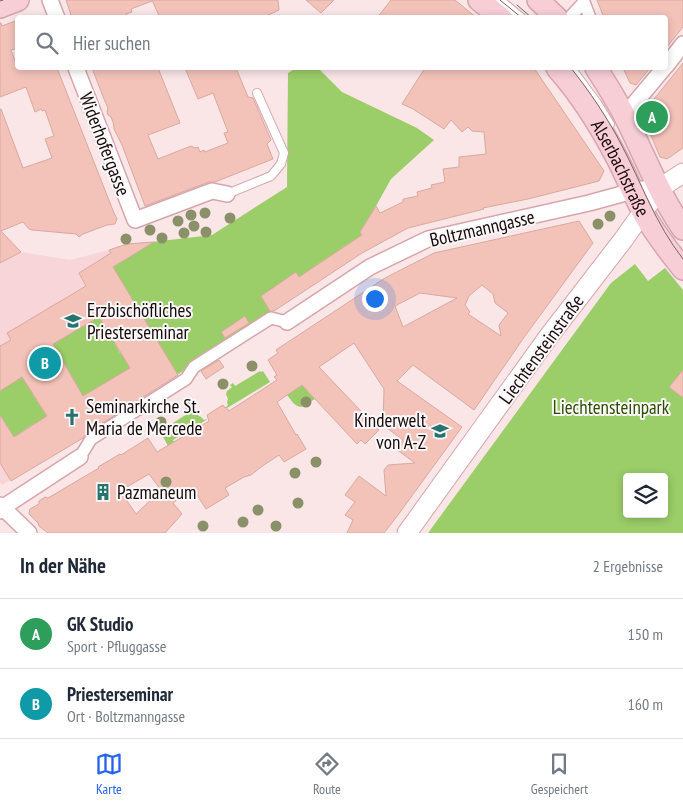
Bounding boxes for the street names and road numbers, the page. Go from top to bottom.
street label: Widerhofergasse [74,89,136,199]
street label: Alserbachstraße [585,116,655,220]
street label: Boltzmanngasse [427,204,537,252]
street label: Liechtensteinstraße [493,289,589,408]

